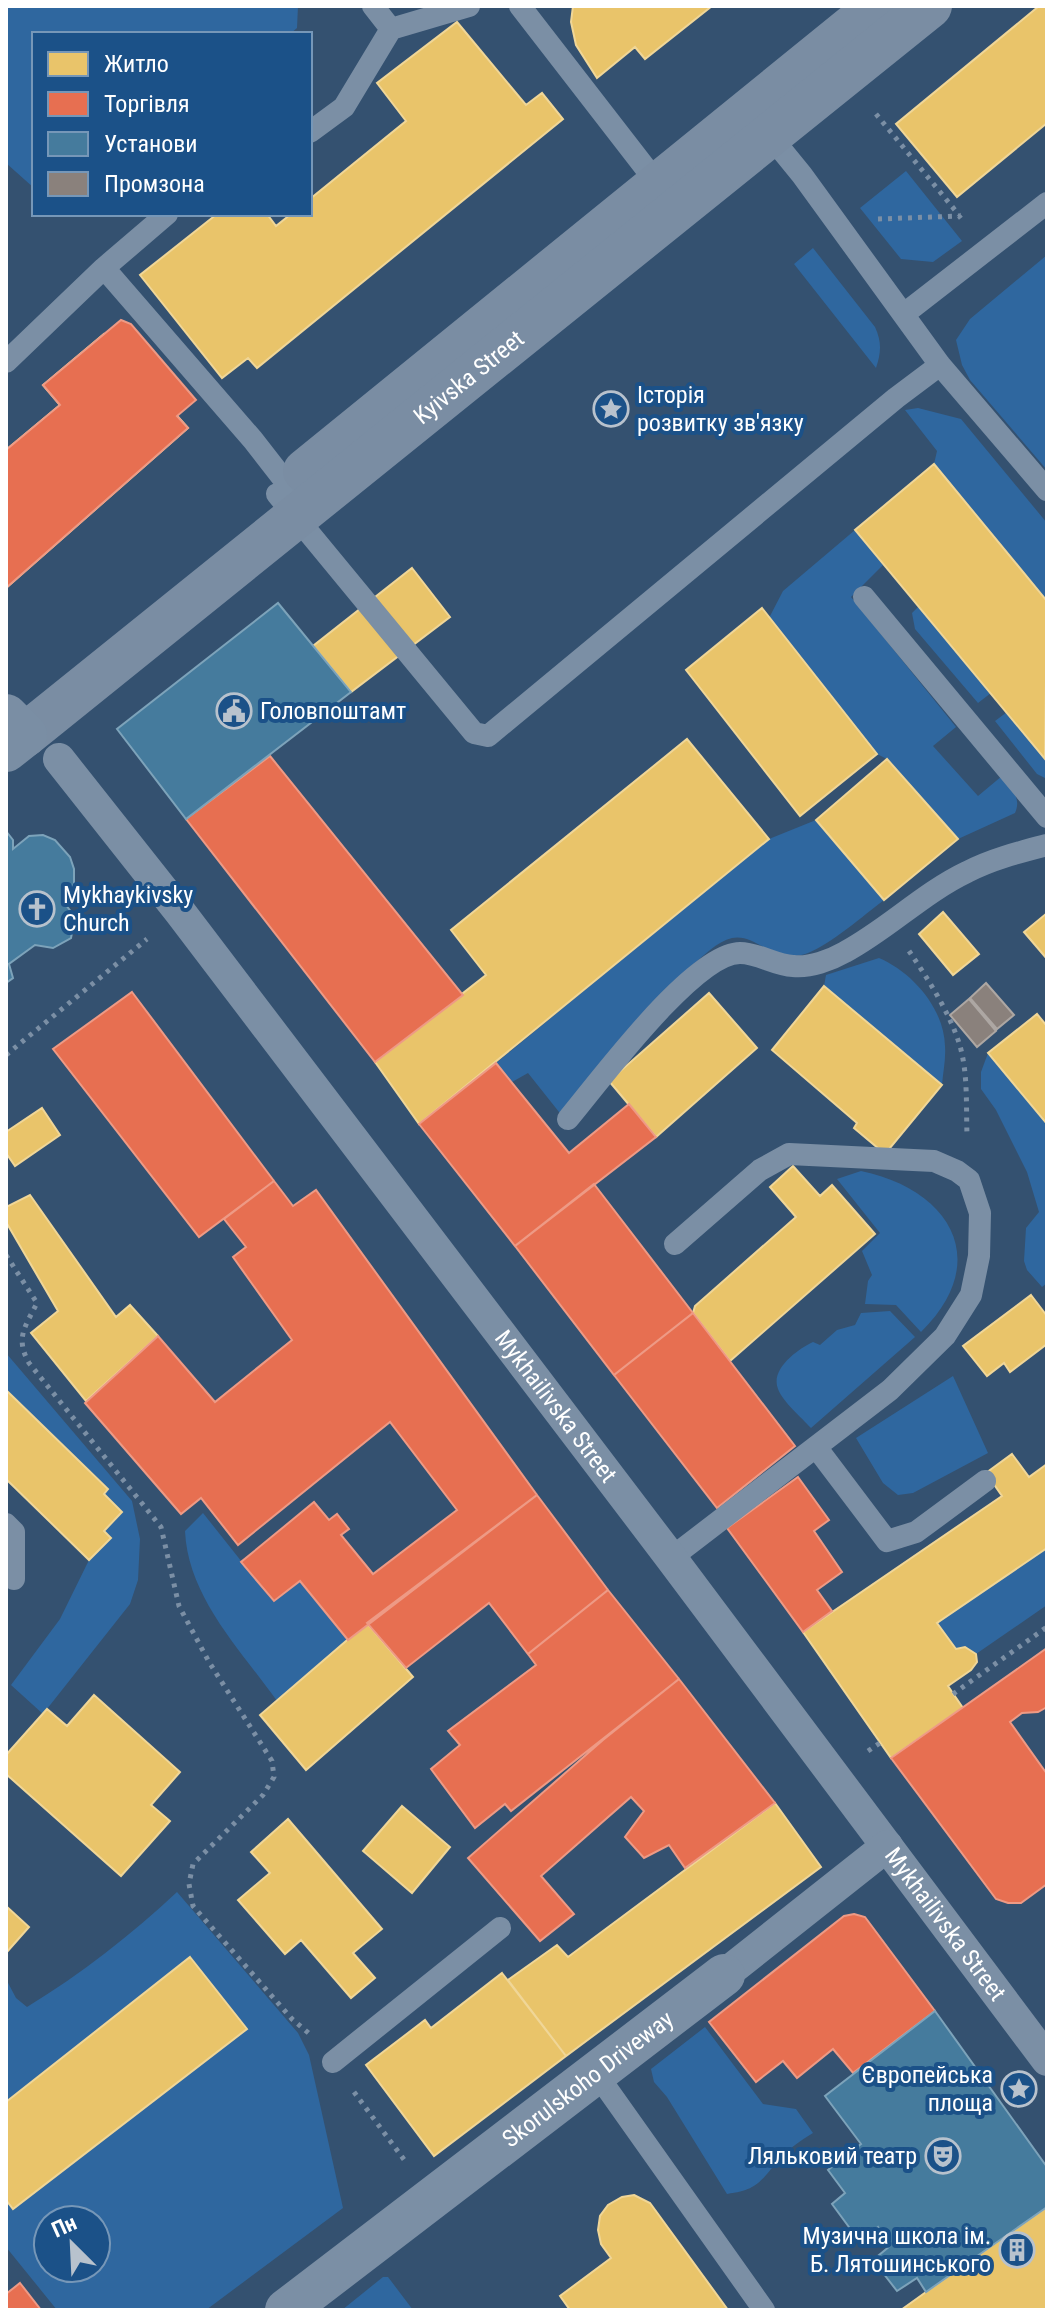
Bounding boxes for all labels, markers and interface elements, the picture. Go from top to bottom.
legend [32,32,312,216]
text: Житло [104,50,169,78]
text: Торгівля [104,90,190,118]
text: Установи [104,130,198,158]
text: Промзона [104,170,205,198]
street label: Kyivska Street [408,325,530,430]
place label: Історія розвитку зв'язку [637,381,804,437]
place icon: Історія розвитку зв'язку [592,390,630,428]
public building icon: Головпоштамт [215,692,253,730]
place label: Головпоштамт [260,697,406,725]
place label: Mykhaykivsky Church [63,881,193,937]
church icon: Mykhaykivsky Church [18,890,56,928]
street label: Mykhailivska Street [489,1325,623,1488]
street label: Mykhailivska Street [879,1842,1012,2006]
street label: Skorulskoho Driveway [497,2005,679,2153]
place label: Європейська площа [862,2061,993,2117]
place icon: Європейська площа [1000,2070,1038,2108]
theatre icon: Ляльковий театр [924,2137,962,2175]
place label: Ляльковий театр [748,2142,917,2170]
north arrow [32,2204,112,2284]
text: Пн [48,2210,80,2243]
place label: Музична школа ім. Б. Лятошинського [803,2222,991,2278]
building icon: Музична школа ім. Б. Лятошинського [998,2231,1036,2269]

